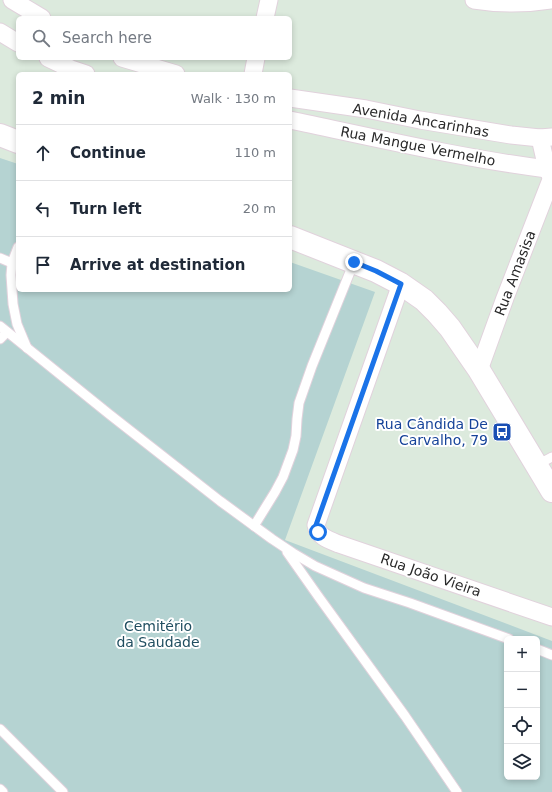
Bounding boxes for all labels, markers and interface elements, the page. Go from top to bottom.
search box [16,16,292,60]
icon: search [30,27,52,49]
text: Search here [62,29,152,47]
text: 2 min [32,88,85,108]
text: Walk · 130 m [191,91,276,106]
street label: Avenida Ancarinhas [351,100,491,140]
street label: Rua Mangue Vermelho [339,123,497,169]
icon: ahead [32,142,54,164]
text: Continue [70,144,146,162]
text: 110 m [234,145,276,160]
icon: left [32,198,54,220]
text: Turn left [70,200,142,218]
text: 20 m [243,201,276,216]
street label: Rua Amasisa [491,228,539,318]
route end [345,253,363,271]
icon: arrive [32,254,54,276]
text: Arrive at destination [70,256,245,274]
place label: Rua Cândida De Carvalho, 79 [376,416,488,448]
bus stop icon: Rua Cândida De Carvalho, 79 [491,421,513,443]
route start [309,523,327,541]
street label: Rua João Vieira [379,550,483,600]
park label: Cemitério da Saudade [116,618,200,650]
map controls [504,636,540,780]
button: + [504,636,540,672]
button: − [504,672,540,708]
button: locate [504,708,540,744]
button: layers [504,744,540,780]

